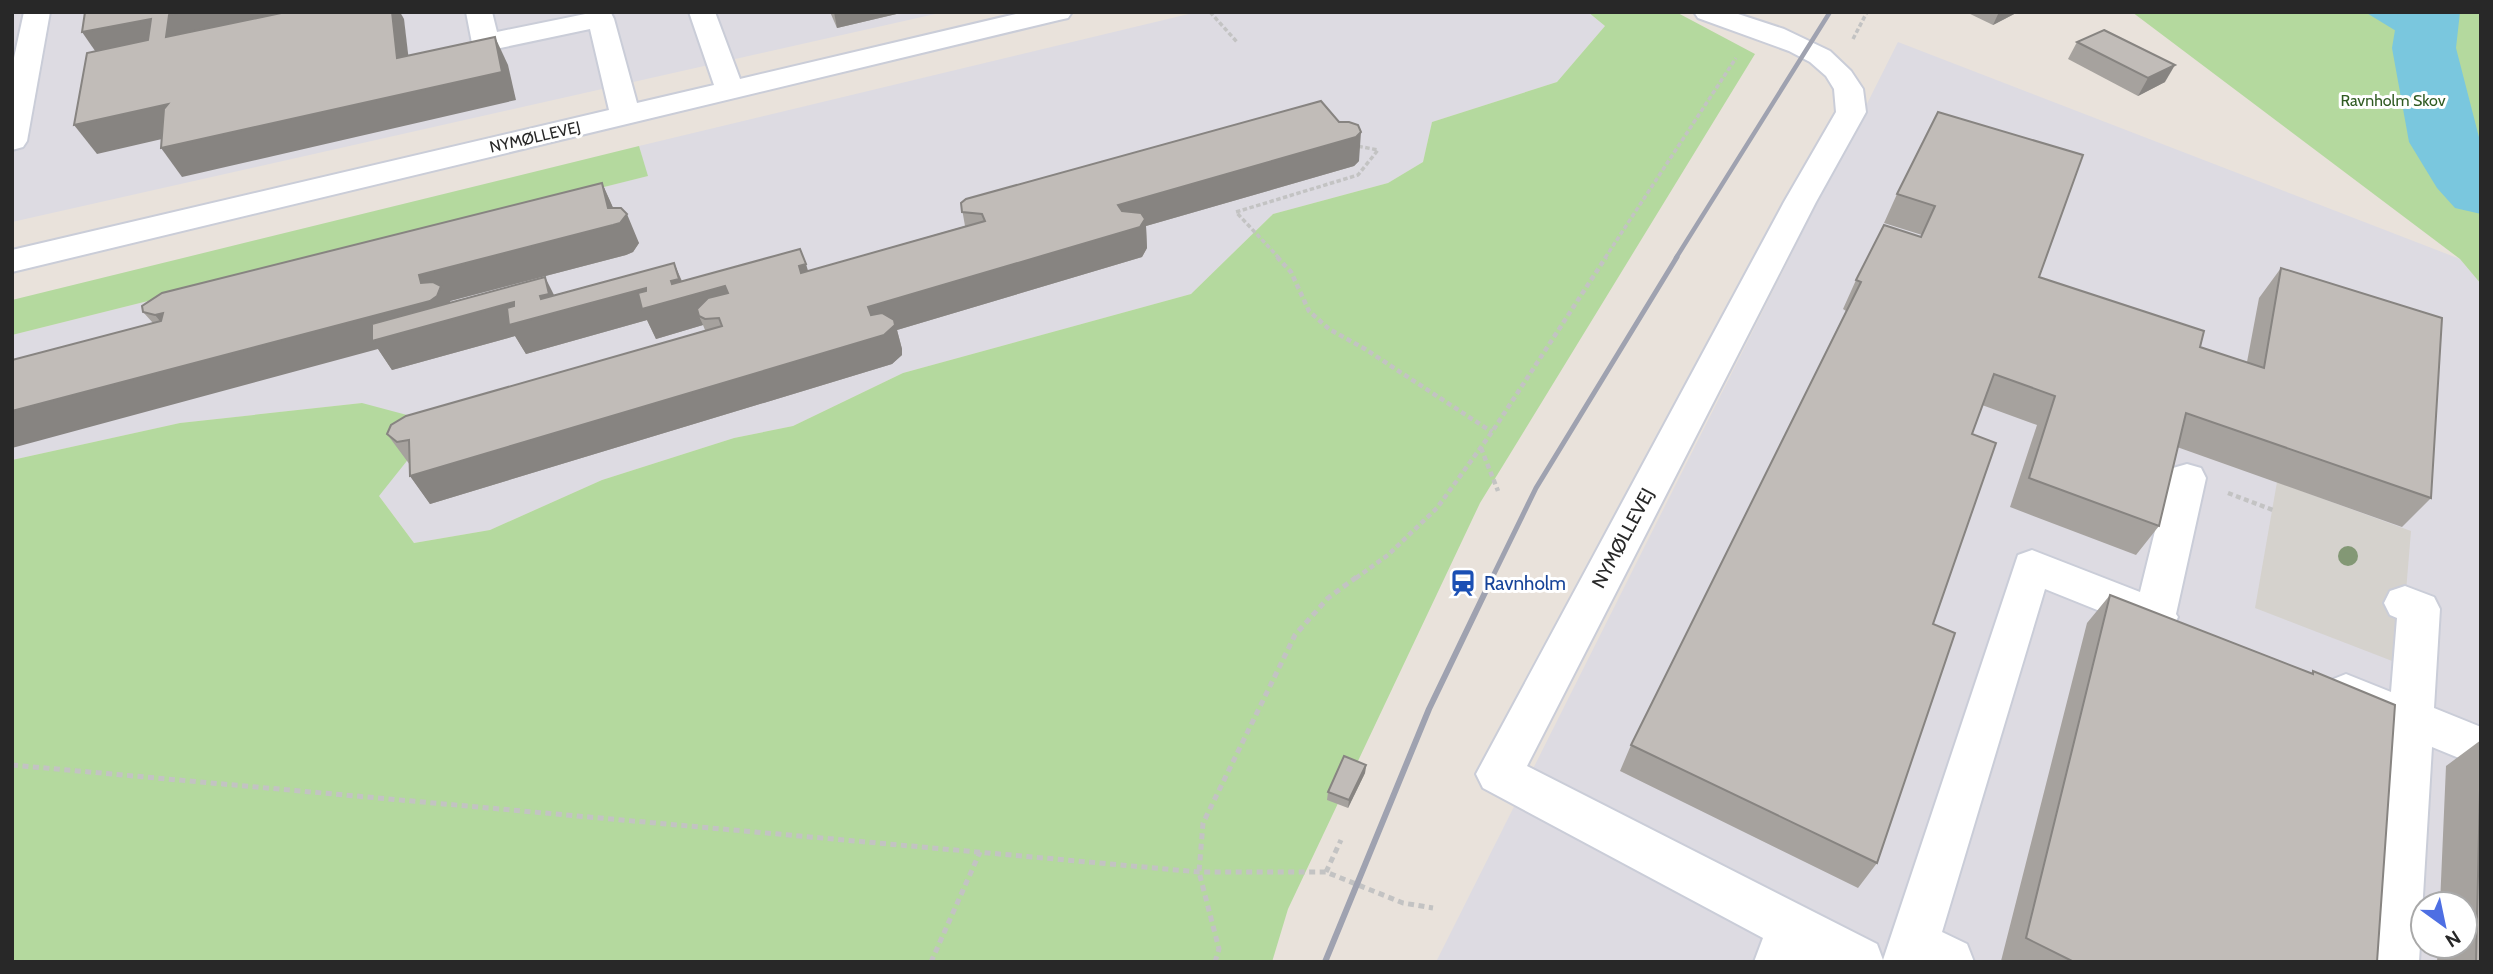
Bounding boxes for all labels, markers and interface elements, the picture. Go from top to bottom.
park label: Ravnholm Skov [2340,91,2446,110]
street label: NYMØLLEVEJ [488,117,582,157]
street label: NYMØLLEVEJ [1587,484,1659,592]
station icon: Ravnholm [1448,568,1478,598]
place label: Ravnholm [1484,572,1566,595]
north arrow [2409,890,2479,960]
text: N [2441,926,2465,952]

